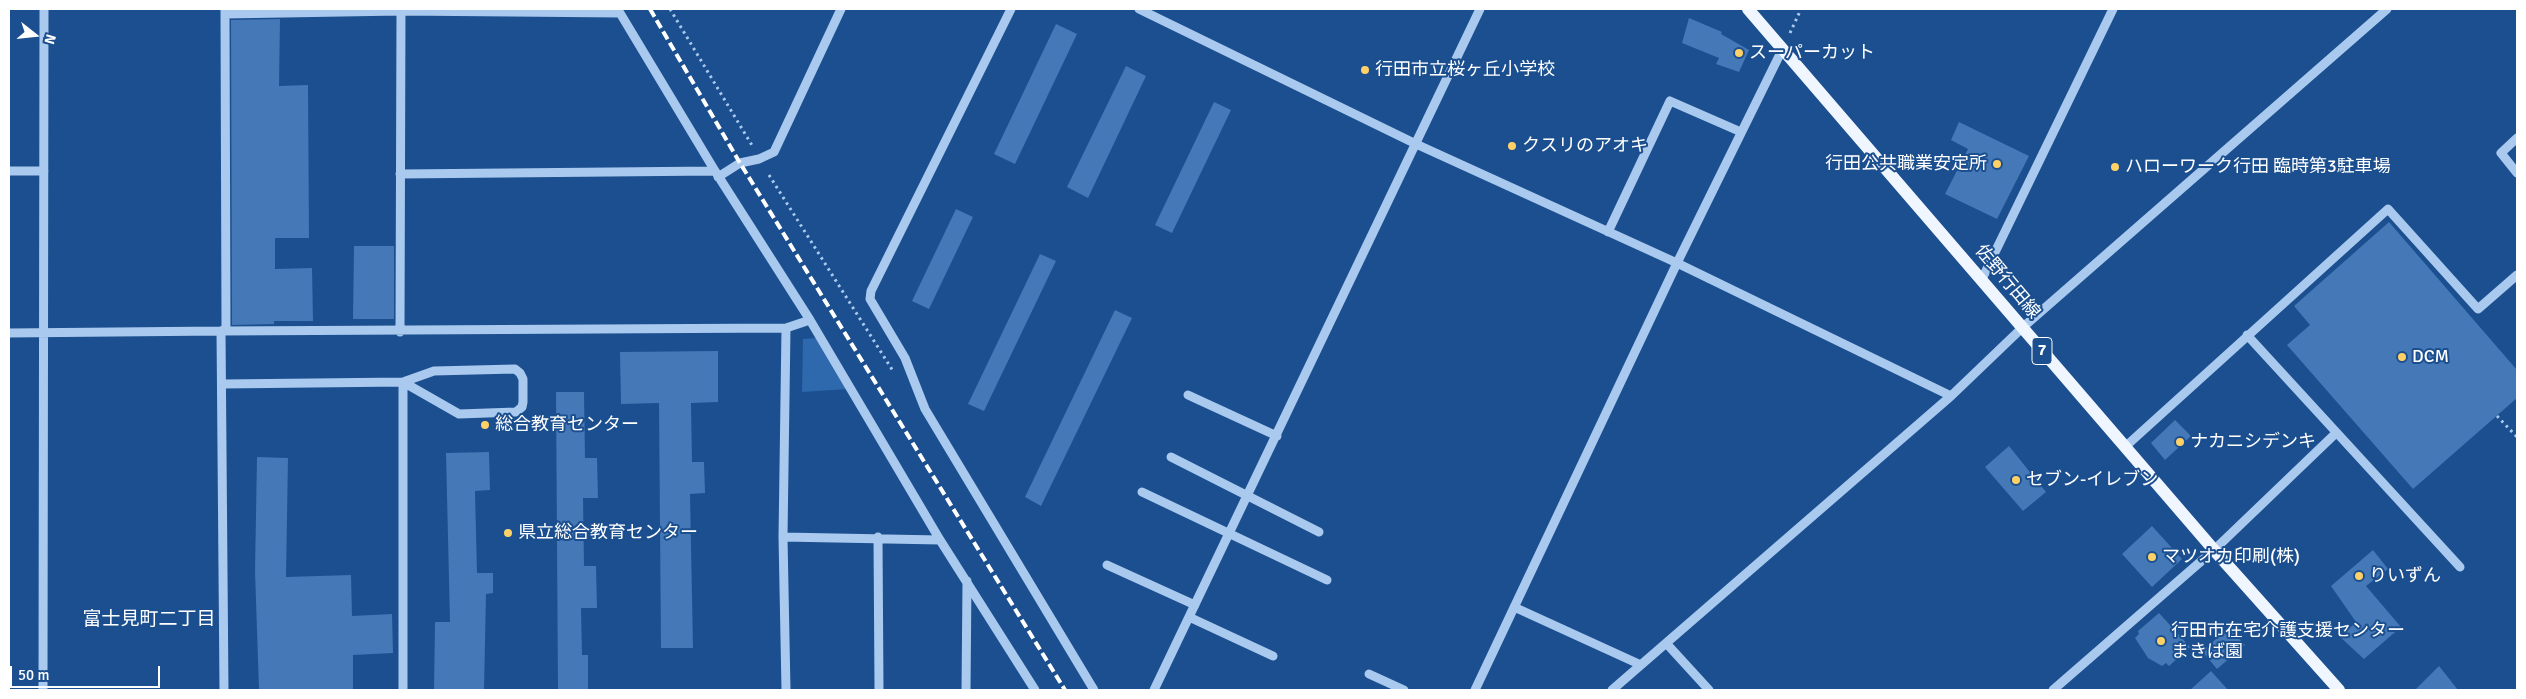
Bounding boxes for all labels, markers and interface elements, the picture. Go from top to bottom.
north arrow [10,10,60,60]
text: N [40,32,59,46]
place label: スーパーカット [1749,42,1875,64]
marker: スーパーカット [1733,47,1745,59]
place label: 行田市立桜ヶ丘小学校 [1375,59,1555,81]
marker: 行田市立桜ヶ丘小学校 [1359,64,1371,76]
place label: クスリのアオキ [1522,135,1648,157]
marker: クスリのアオキ [1506,140,1518,152]
place label: 行田公共職業安定所 [1825,153,1987,175]
place label: ハローワーク行田 臨時第3駐車場 [2125,156,2391,178]
marker: 行田公共職業安定所 [1991,158,2003,170]
marker: ハローワーク行田 臨時第3駐車場 [2109,161,2121,173]
street label: 佐野行田線 [1970,241,2044,323]
road number: 7 [2032,338,2052,364]
place label: DCM [2412,346,2449,368]
marker: DCM [2396,351,2408,363]
place label: 総合教育センター [495,414,639,436]
marker: 総合教育センター [479,419,491,431]
place label: ナカニシデンキ [2190,431,2316,453]
marker: ナカニシデンキ [2174,436,2186,448]
place label: セブン-イレブン [2026,469,2158,491]
marker: セブン-イレブン [2010,474,2022,486]
place label: 県立総合教育センター [518,522,698,544]
marker: 県立総合教育センター [502,527,514,539]
place label: マツオカ印刷(株) [2162,546,2300,568]
marker: マツオカ印刷(株) [2146,551,2158,563]
place label: りいずん [2369,565,2441,587]
marker: りいずん [2353,570,2365,582]
district label: 富士見町二丁目 [83,609,215,631]
place label: 行田市在宅介護支援センター まきば園 [2171,620,2405,662]
marker: 行田市在宅介護支援センター まきば園 [2155,635,2167,647]
scale bar [12,656,162,688]
text: 50 m [18,666,49,684]

